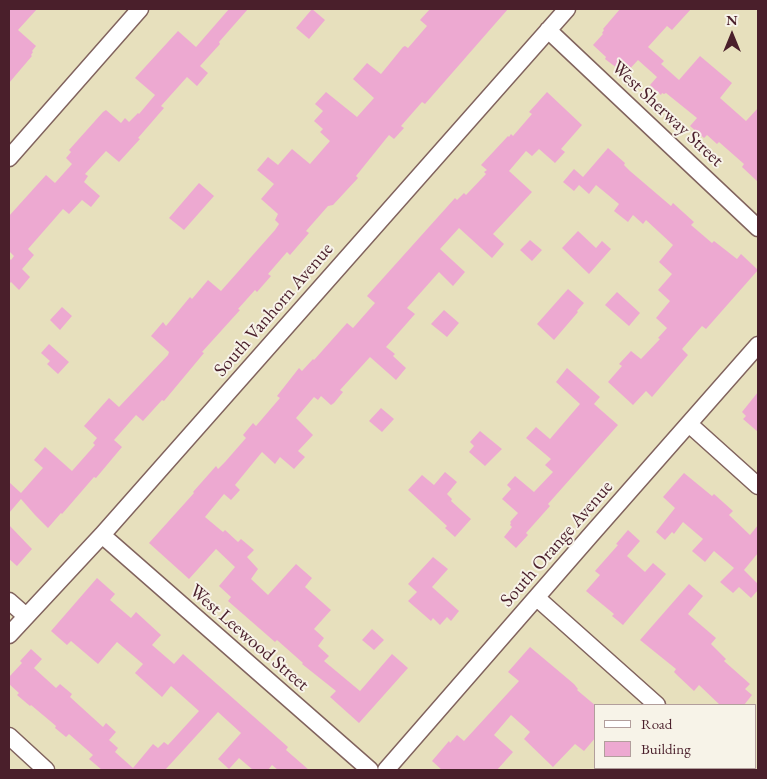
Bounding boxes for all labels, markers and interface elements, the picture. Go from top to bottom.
north arrow [707,10,757,60]
text: N [726,11,738,29]
street label: West Sherway Street [606,56,728,172]
street label: South Vanhorn Avenue [210,238,338,382]
street label: South Orange Avenue [496,476,618,612]
street label: West Leewood Street [185,580,313,696]
legend [594,704,757,769]
text: Road [641,714,672,733]
text: Building [641,739,691,758]

